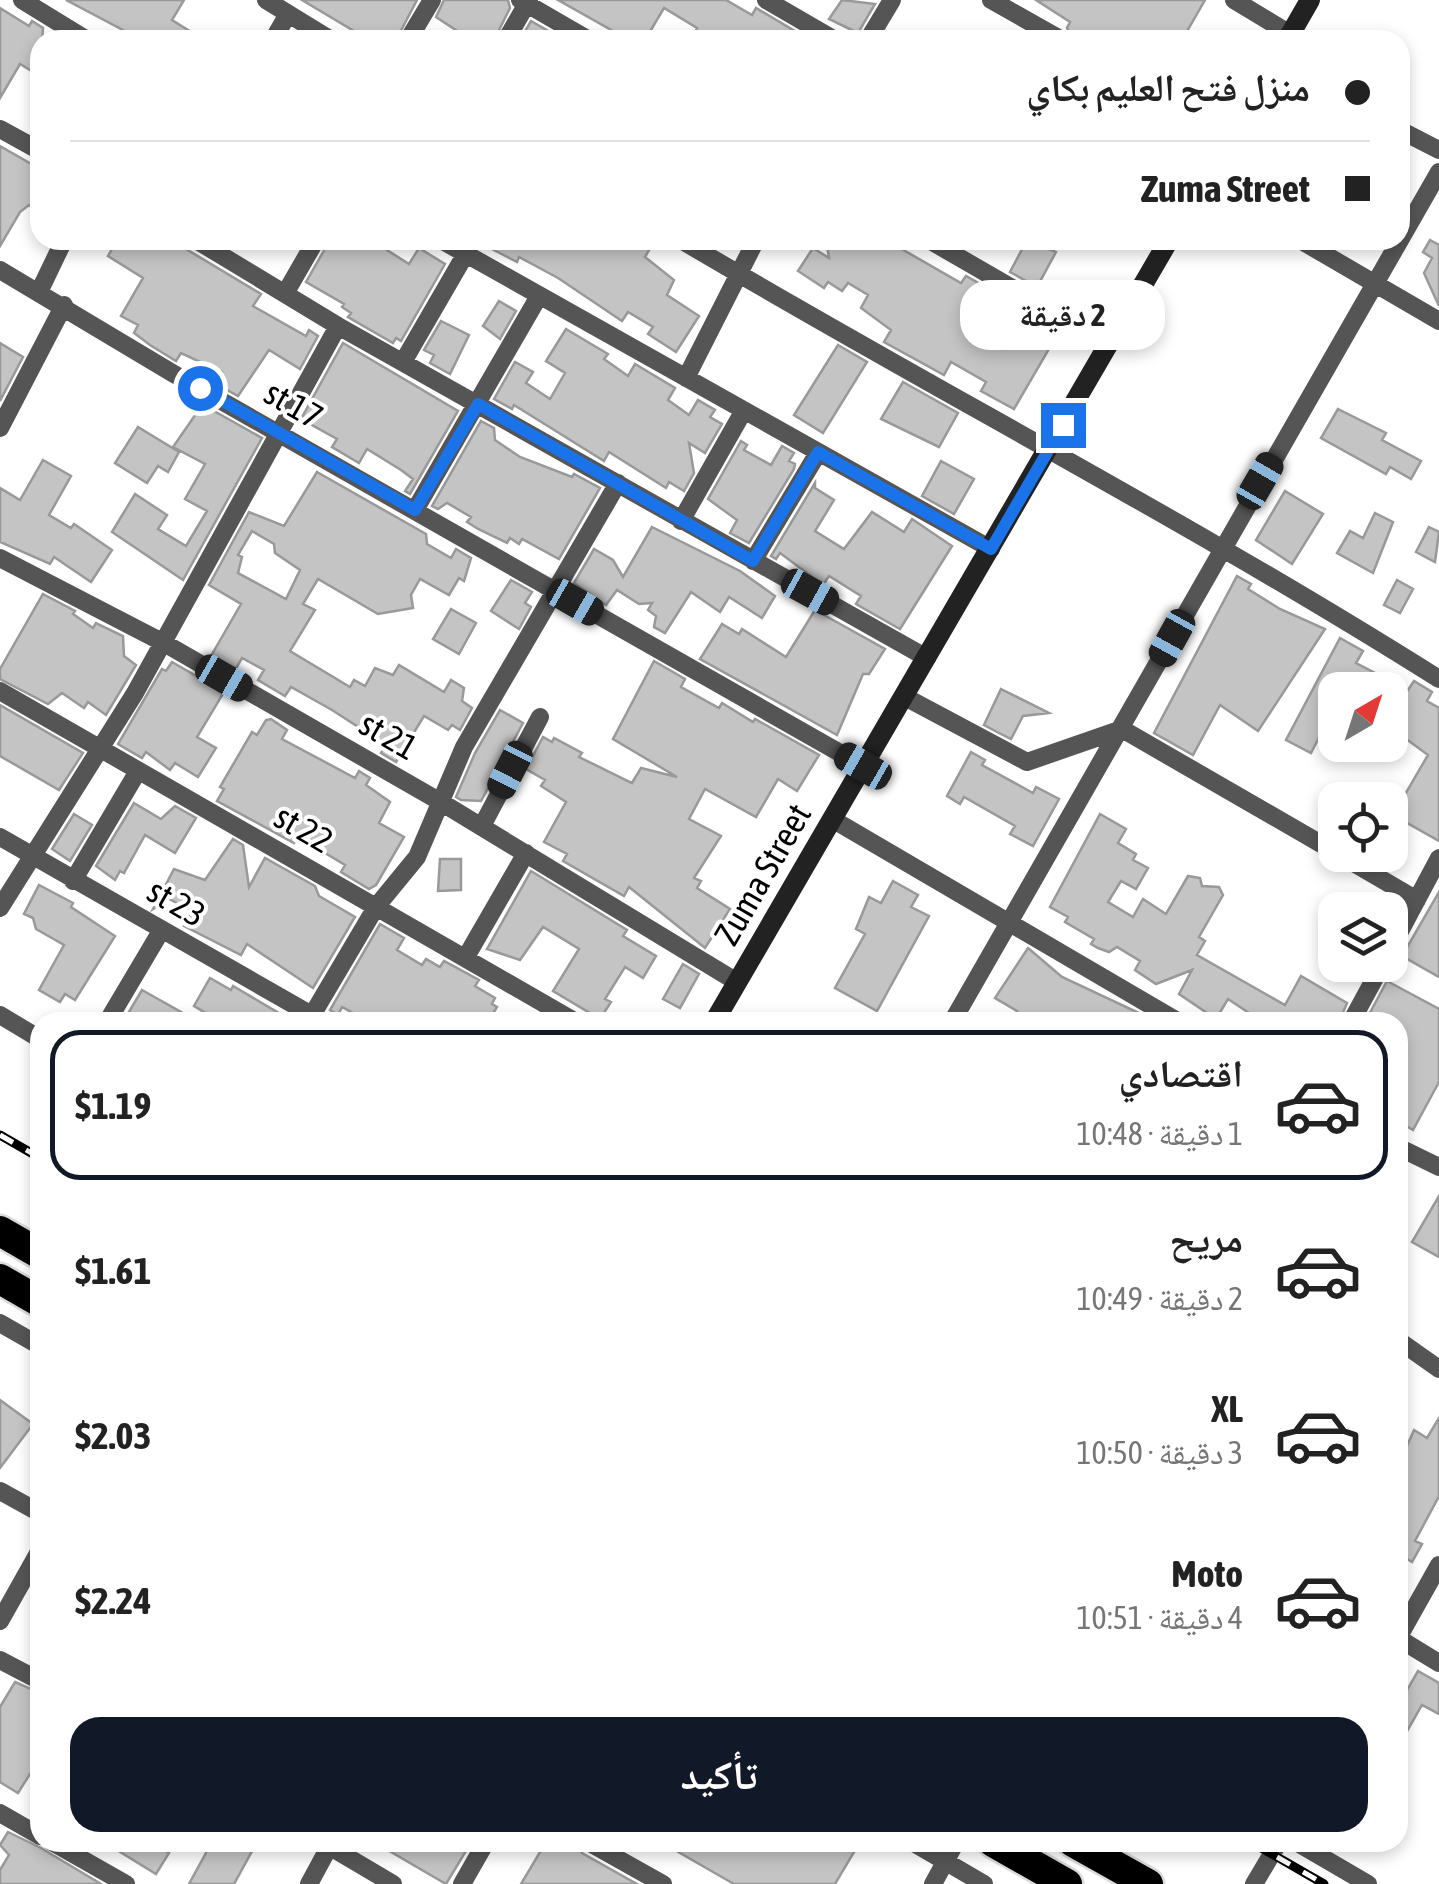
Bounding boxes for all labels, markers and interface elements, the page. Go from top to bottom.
text: منزل فتح العليم بكاي [1026,66,1310,109]
text: Zuma Street [1141,167,1310,210]
callout: 2 دقيقة [960,280,1166,350]
text: 2 دقيقة [1019,296,1106,333]
route start [178,366,223,411]
street label: st 17 [258,372,330,436]
route end [1041,403,1086,448]
car [1232,448,1288,514]
car [776,564,844,620]
car [542,574,608,630]
car [1144,604,1200,672]
car [191,650,257,706]
north arrow [1318,672,1408,762]
map controls [1318,672,1408,982]
street label: st 21 [353,703,425,767]
car [483,736,537,804]
car [830,738,896,794]
button: locate [1318,782,1408,872]
street label: st 22 [268,796,340,860]
street label: Zuma Street [706,797,818,951]
street label: st 23 [141,870,213,934]
button: layers [1318,892,1408,982]
text: اقتصادي [1119,1052,1243,1095]
icon: car [1273,1060,1363,1150]
text: $1.19 [75,1084,151,1127]
text: 1 دقيقة · 10:48 [1076,1115,1243,1152]
text: مريح [1169,1217,1243,1260]
icon: car [1273,1225,1363,1315]
text: $1.61 [75,1249,151,1292]
text: 2 دقيقة · 10:49 [1076,1280,1243,1317]
text: XL [1211,1387,1243,1430]
icon: car [1273,1390,1363,1480]
text: $2.03 [75,1414,151,1457]
text: 3 دقيقة · 10:50 [1076,1434,1243,1471]
text: Moto [1171,1552,1243,1595]
icon: car [1273,1555,1363,1645]
text: $2.24 [75,1579,151,1622]
text: 4 دقيقة · 10:51 [1076,1599,1243,1636]
button: تأكيد [70,1717,1368,1832]

